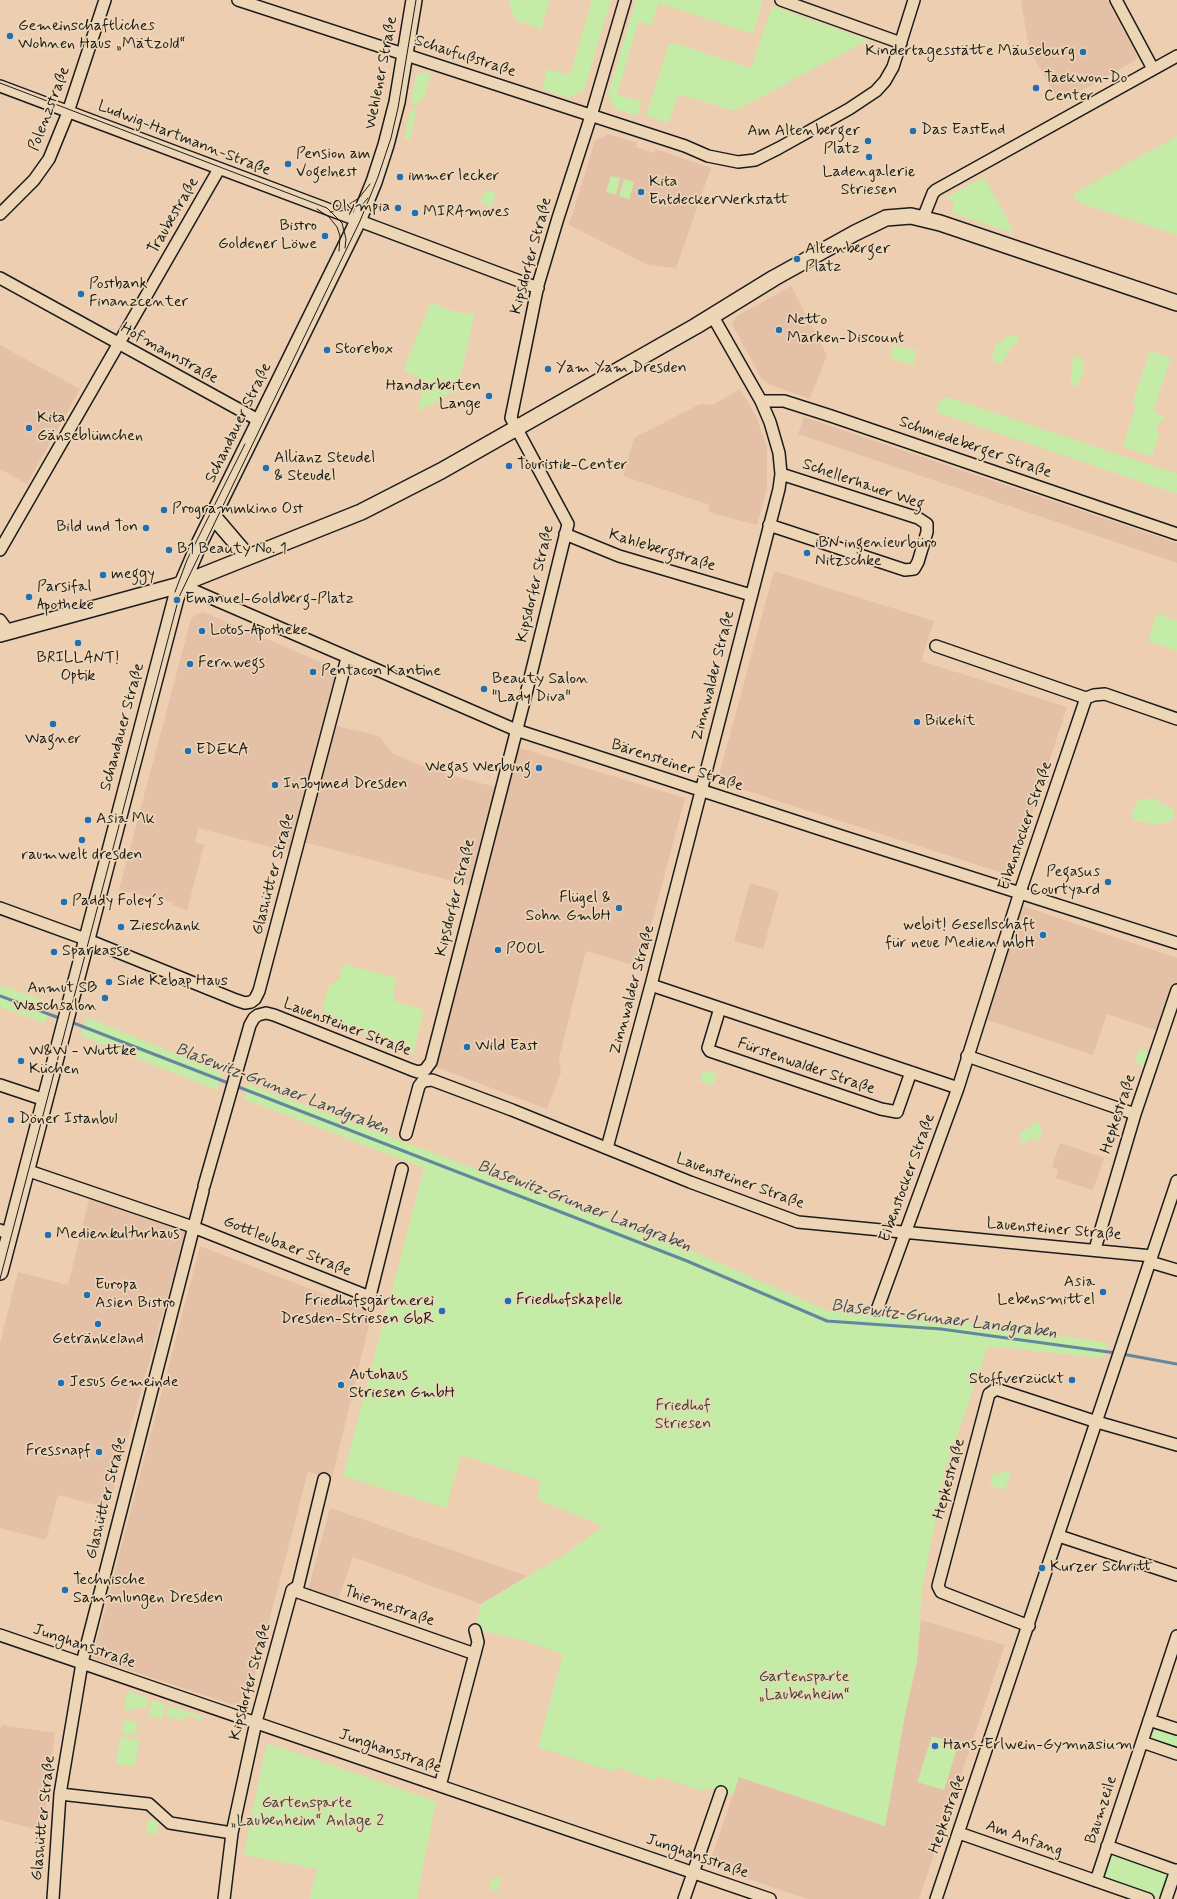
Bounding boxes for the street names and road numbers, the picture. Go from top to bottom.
street label: Wehlener Straße [362,15,402,131]
street label: Schaufußstraße [412,32,518,82]
street label: Polenzstraße [25,64,75,154]
street label: Ludwig-Hartmann-Straße [95,97,273,181]
street label: Traubestraße [144,174,204,258]
street label: Kipsdorfer Straße [507,195,557,317]
street label: Hofmannstraße [117,319,221,389]
street label: Schandauer Straße [202,360,276,486]
street label: Schmiedeberger Straße [896,413,1054,483]
street label: Schellerhauer Weg [799,455,927,515]
street label: Kipsdorfer Straße [513,523,559,645]
street label: Kahlebergstraße [606,526,718,576]
street label: Zinnwalder Straße [689,609,739,743]
street label: Schandauer Straße [97,661,149,793]
street label: Bärensteiner Straße [609,736,745,796]
street label: Eibenstocker Straße [995,759,1057,893]
street label: Glashütter Straße [248,811,300,937]
street label: Kipsdorfer Straße [432,837,480,959]
street label: Zinnwalder Straße [606,923,660,1057]
street label: Lauensteiner Straße [280,995,414,1061]
street label: Fürstenwalder Straße [735,1034,877,1100]
street label: Hepkestraße [1097,1072,1141,1156]
street label: Eibenstocker Straße [876,1111,940,1245]
street label: Lauensteiner Straße [673,1150,807,1214]
street label: Gottleubaer Straße [220,1213,354,1281]
street label: Lauensteiner Straße [986,1215,1122,1245]
street label: Glashütter Straße [82,1435,132,1561]
street label: Hepkestraße [930,1437,970,1521]
street label: Thiemestraße [341,1582,437,1632]
street label: Junghansstraße [30,1620,138,1674]
street label: Kipsdorfer Straße [226,1621,276,1743]
street label: Junghansstraße [336,1725,444,1779]
street label: Glashütter Straße [28,1754,60,1882]
street label: Hepkestraße [925,1772,971,1856]
street label: Baumzeile [1082,1774,1122,1846]
street label: Am Anfang [983,1817,1065,1861]
street label: Junghansstraße [643,1830,751,1884]

